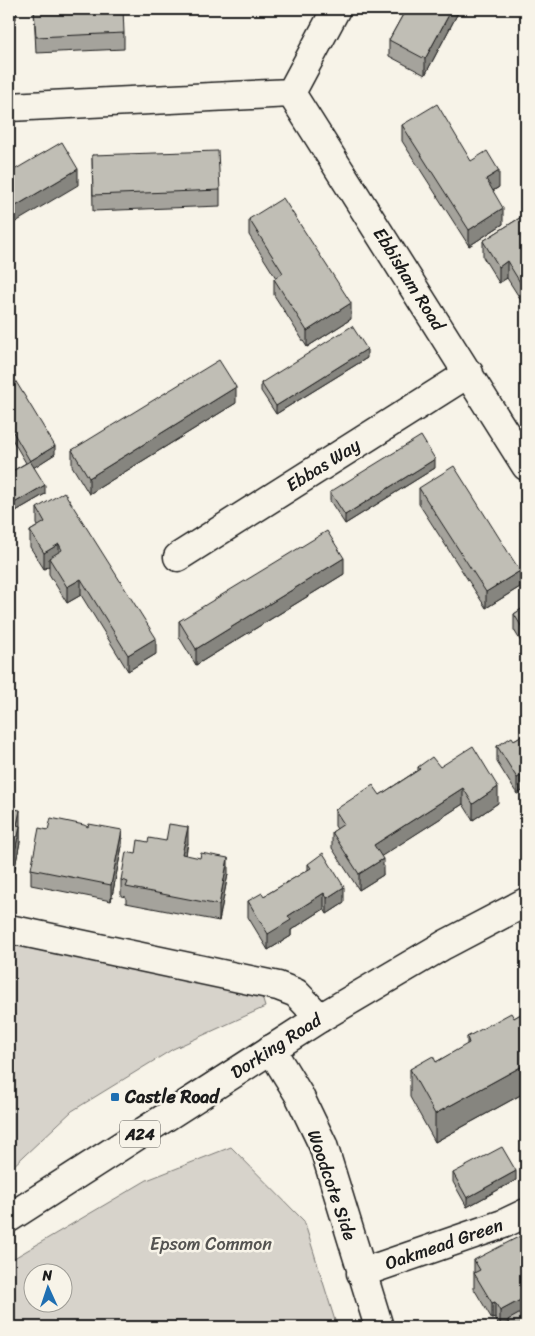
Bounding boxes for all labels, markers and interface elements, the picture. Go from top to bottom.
street label: Ebbisham Road [364,221,454,338]
street label: Ebbas Way [279,429,367,501]
street label: Dorking Road [224,1004,329,1088]
place label: Castle Road [124,1081,220,1113]
marker: Castle Road [109,1091,121,1103]
road number: A24 [120,1120,160,1148]
street label: Woodcote Side [298,1125,366,1245]
street label: Oakmead Green [380,1209,508,1279]
park label: Epsom Common [150,1228,272,1260]
text: N [41,1263,53,1288]
north arrow [22,1264,72,1314]

